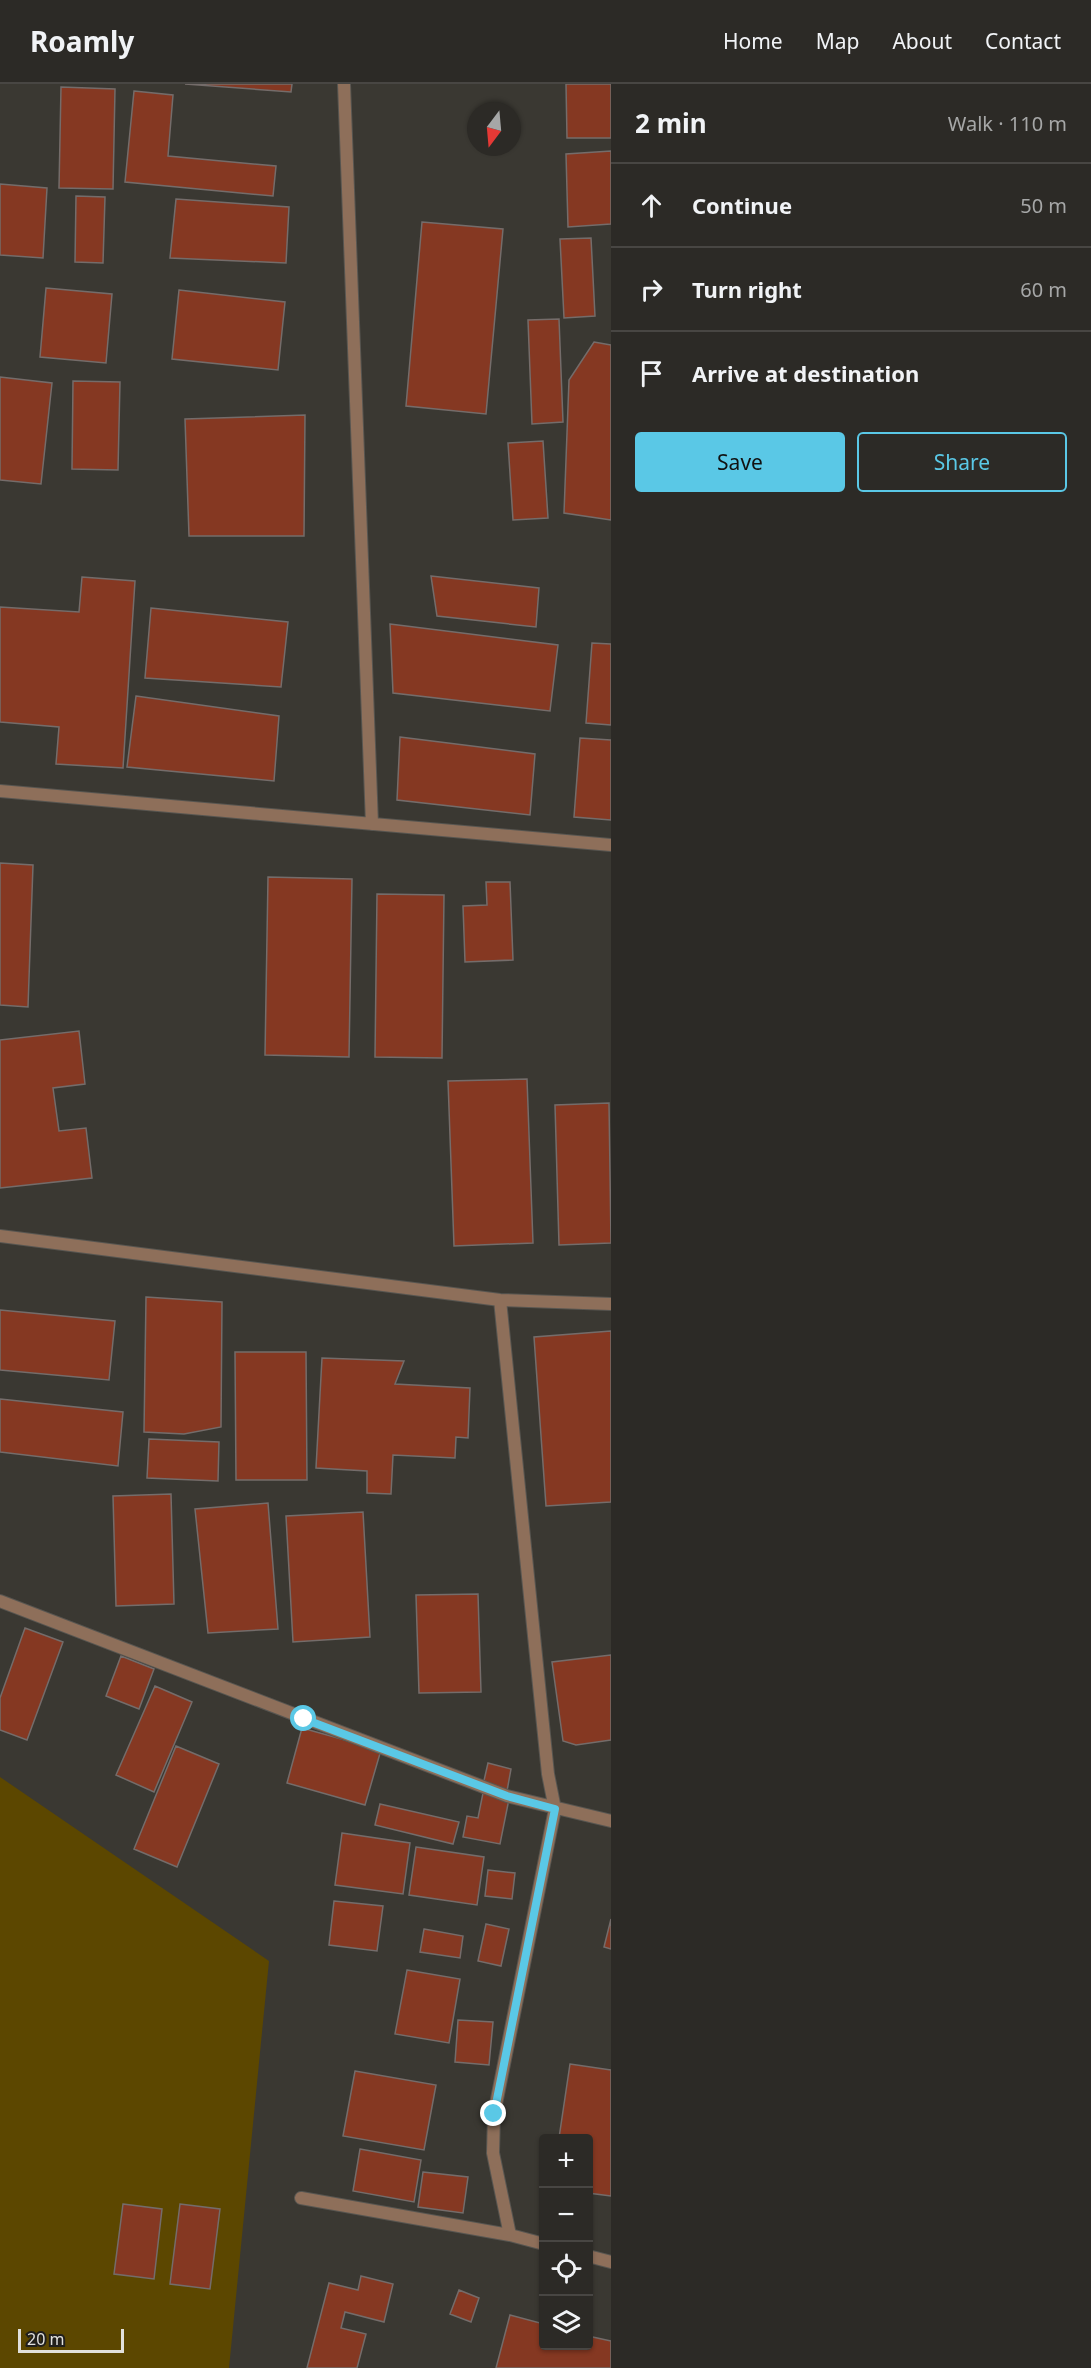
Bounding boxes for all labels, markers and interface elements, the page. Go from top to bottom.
text: Roamly [30,22,134,60]
text: Home [723,27,783,55]
text: Map [816,27,859,55]
text: About [892,27,952,55]
text: Contact [985,27,1061,55]
north arrow [467,102,521,156]
text: 2 min [635,105,707,141]
text: Walk · 110 m [948,110,1067,137]
icon: ahead [635,189,668,222]
text: Continue [692,190,792,220]
text: 50 m [1020,192,1067,219]
icon: right [635,273,668,306]
text: Turn right [692,274,802,304]
text: 60 m [1020,276,1067,303]
icon: arrive [635,357,668,390]
text: Arrive at destination [692,358,919,388]
button: Save [635,432,845,492]
button: Share [857,432,1067,492]
route start [290,1705,316,1731]
route end [480,2100,506,2126]
map controls [539,2134,593,2350]
button: + [539,2134,593,2188]
button: − [539,2188,593,2242]
button: locate [539,2242,593,2296]
button: layers [539,2296,593,2350]
scale bar [18,2326,124,2354]
text: 20 m [27,2328,64,2350]

